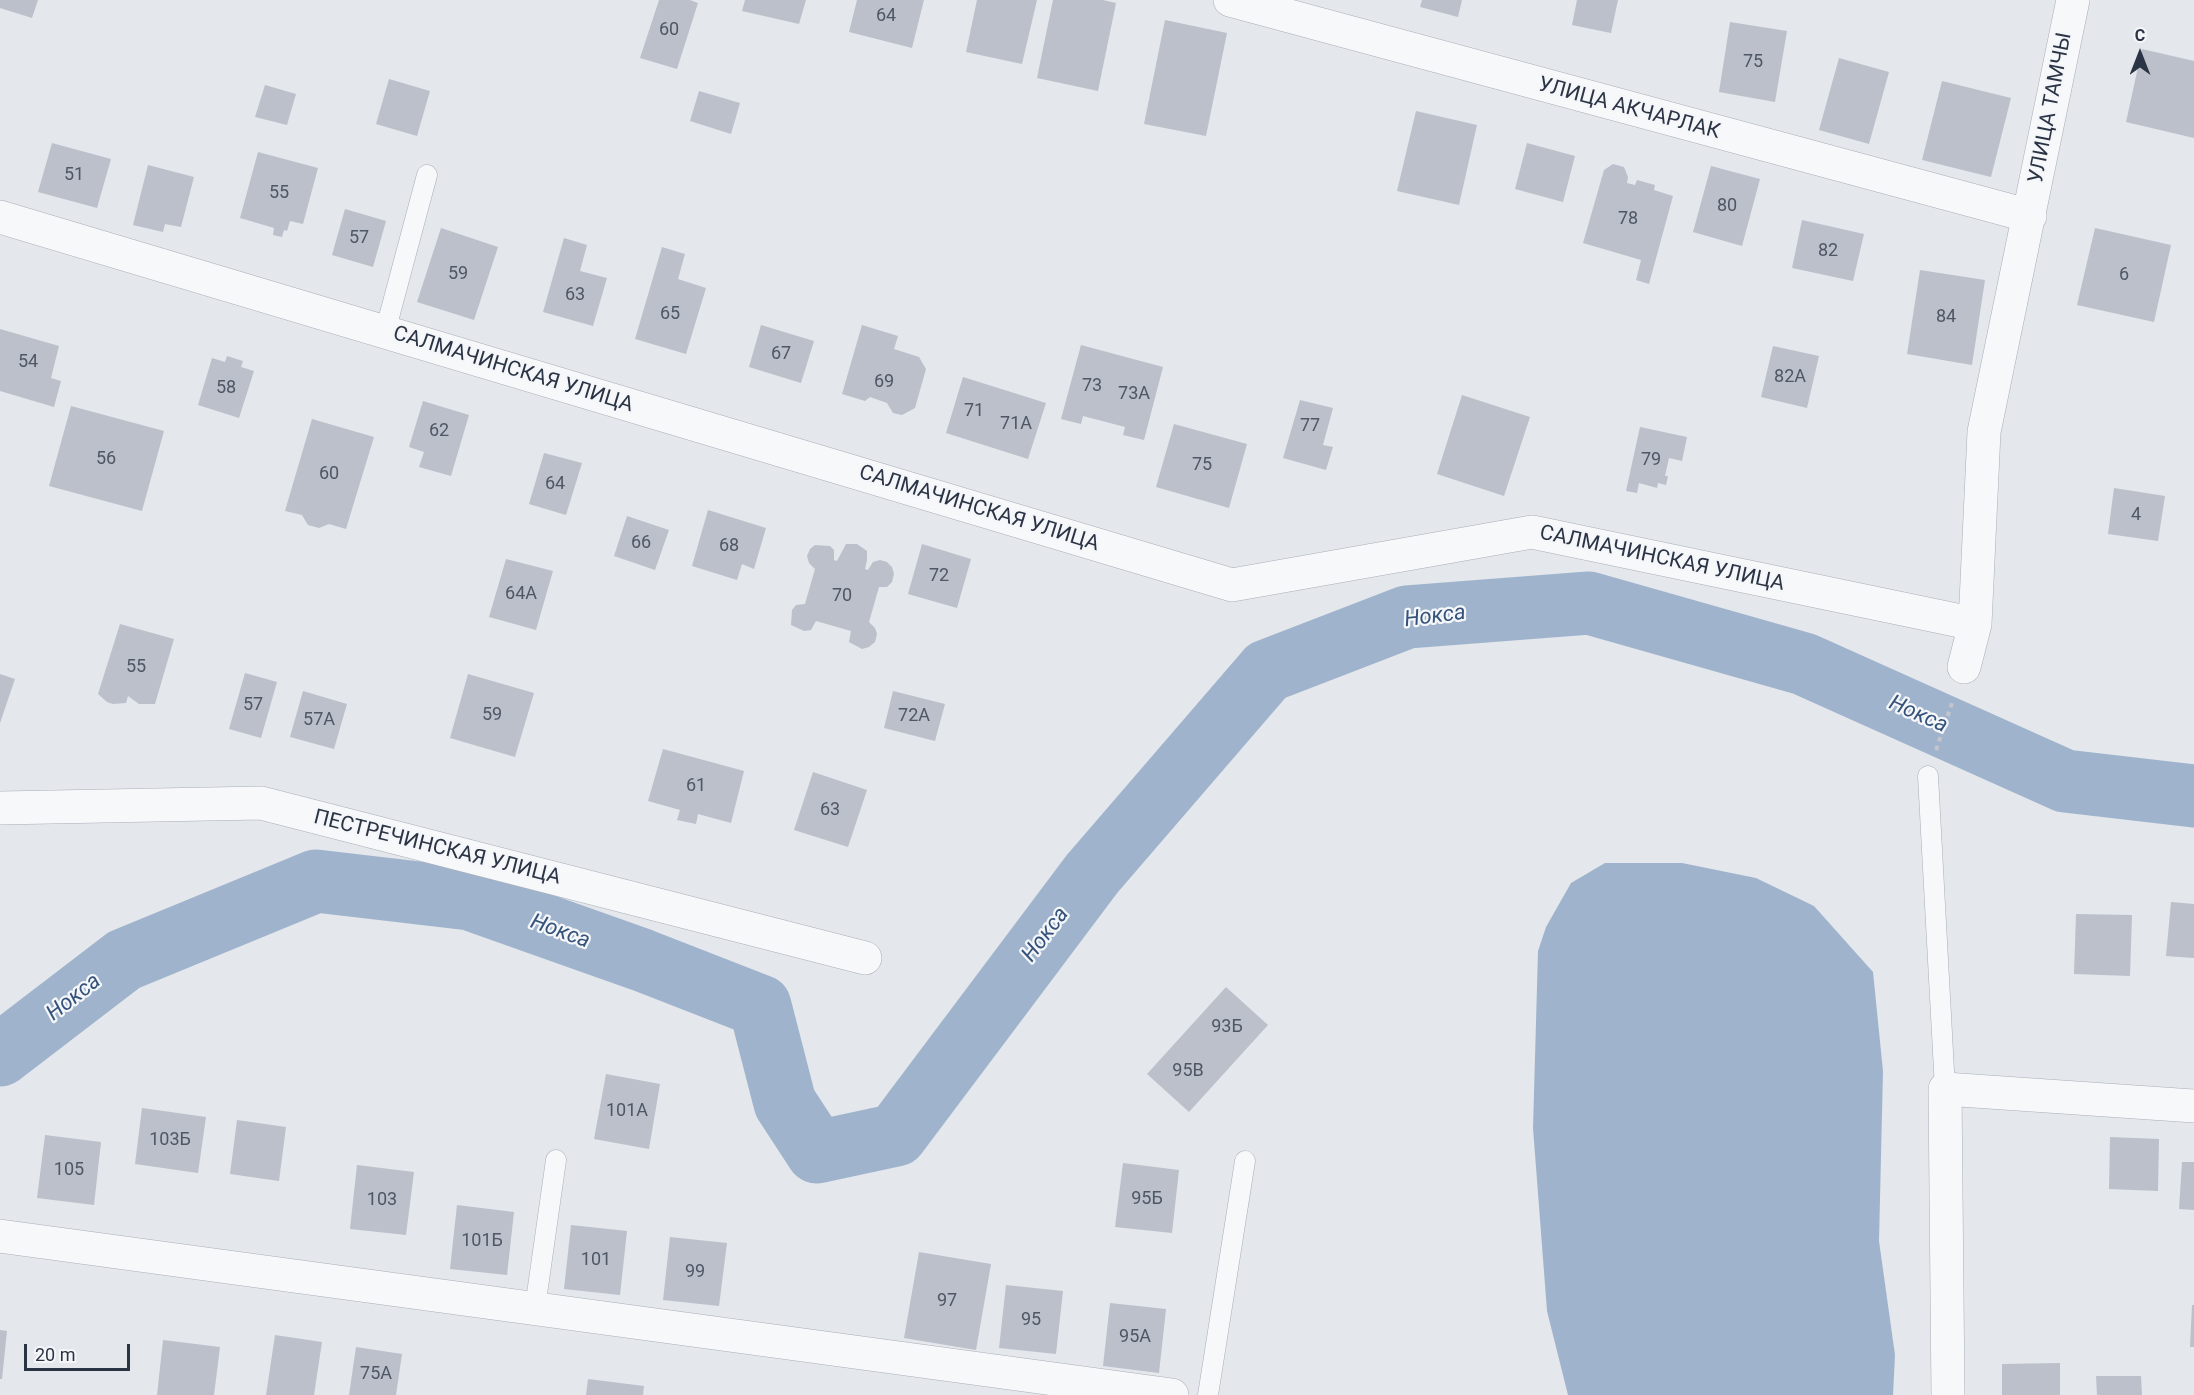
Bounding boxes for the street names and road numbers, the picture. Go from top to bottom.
street label: УЛИЦА ТАМЧЫ [2024,31,2078,185]
street label: УЛИЦА АКЧАРЛАК [1535,73,1723,145]
street label: САЛМАЧИНСКАЯ УЛИЦА [390,321,636,419]
street label: САЛМАЧИНСКАЯ УЛИЦА [856,460,1102,558]
street label: САЛМАЧИНСКАЯ УЛИЦА [1537,521,1787,597]
street label: ПЕСТРЕЧИНСКАЯ УЛИЦА [311,805,563,891]

